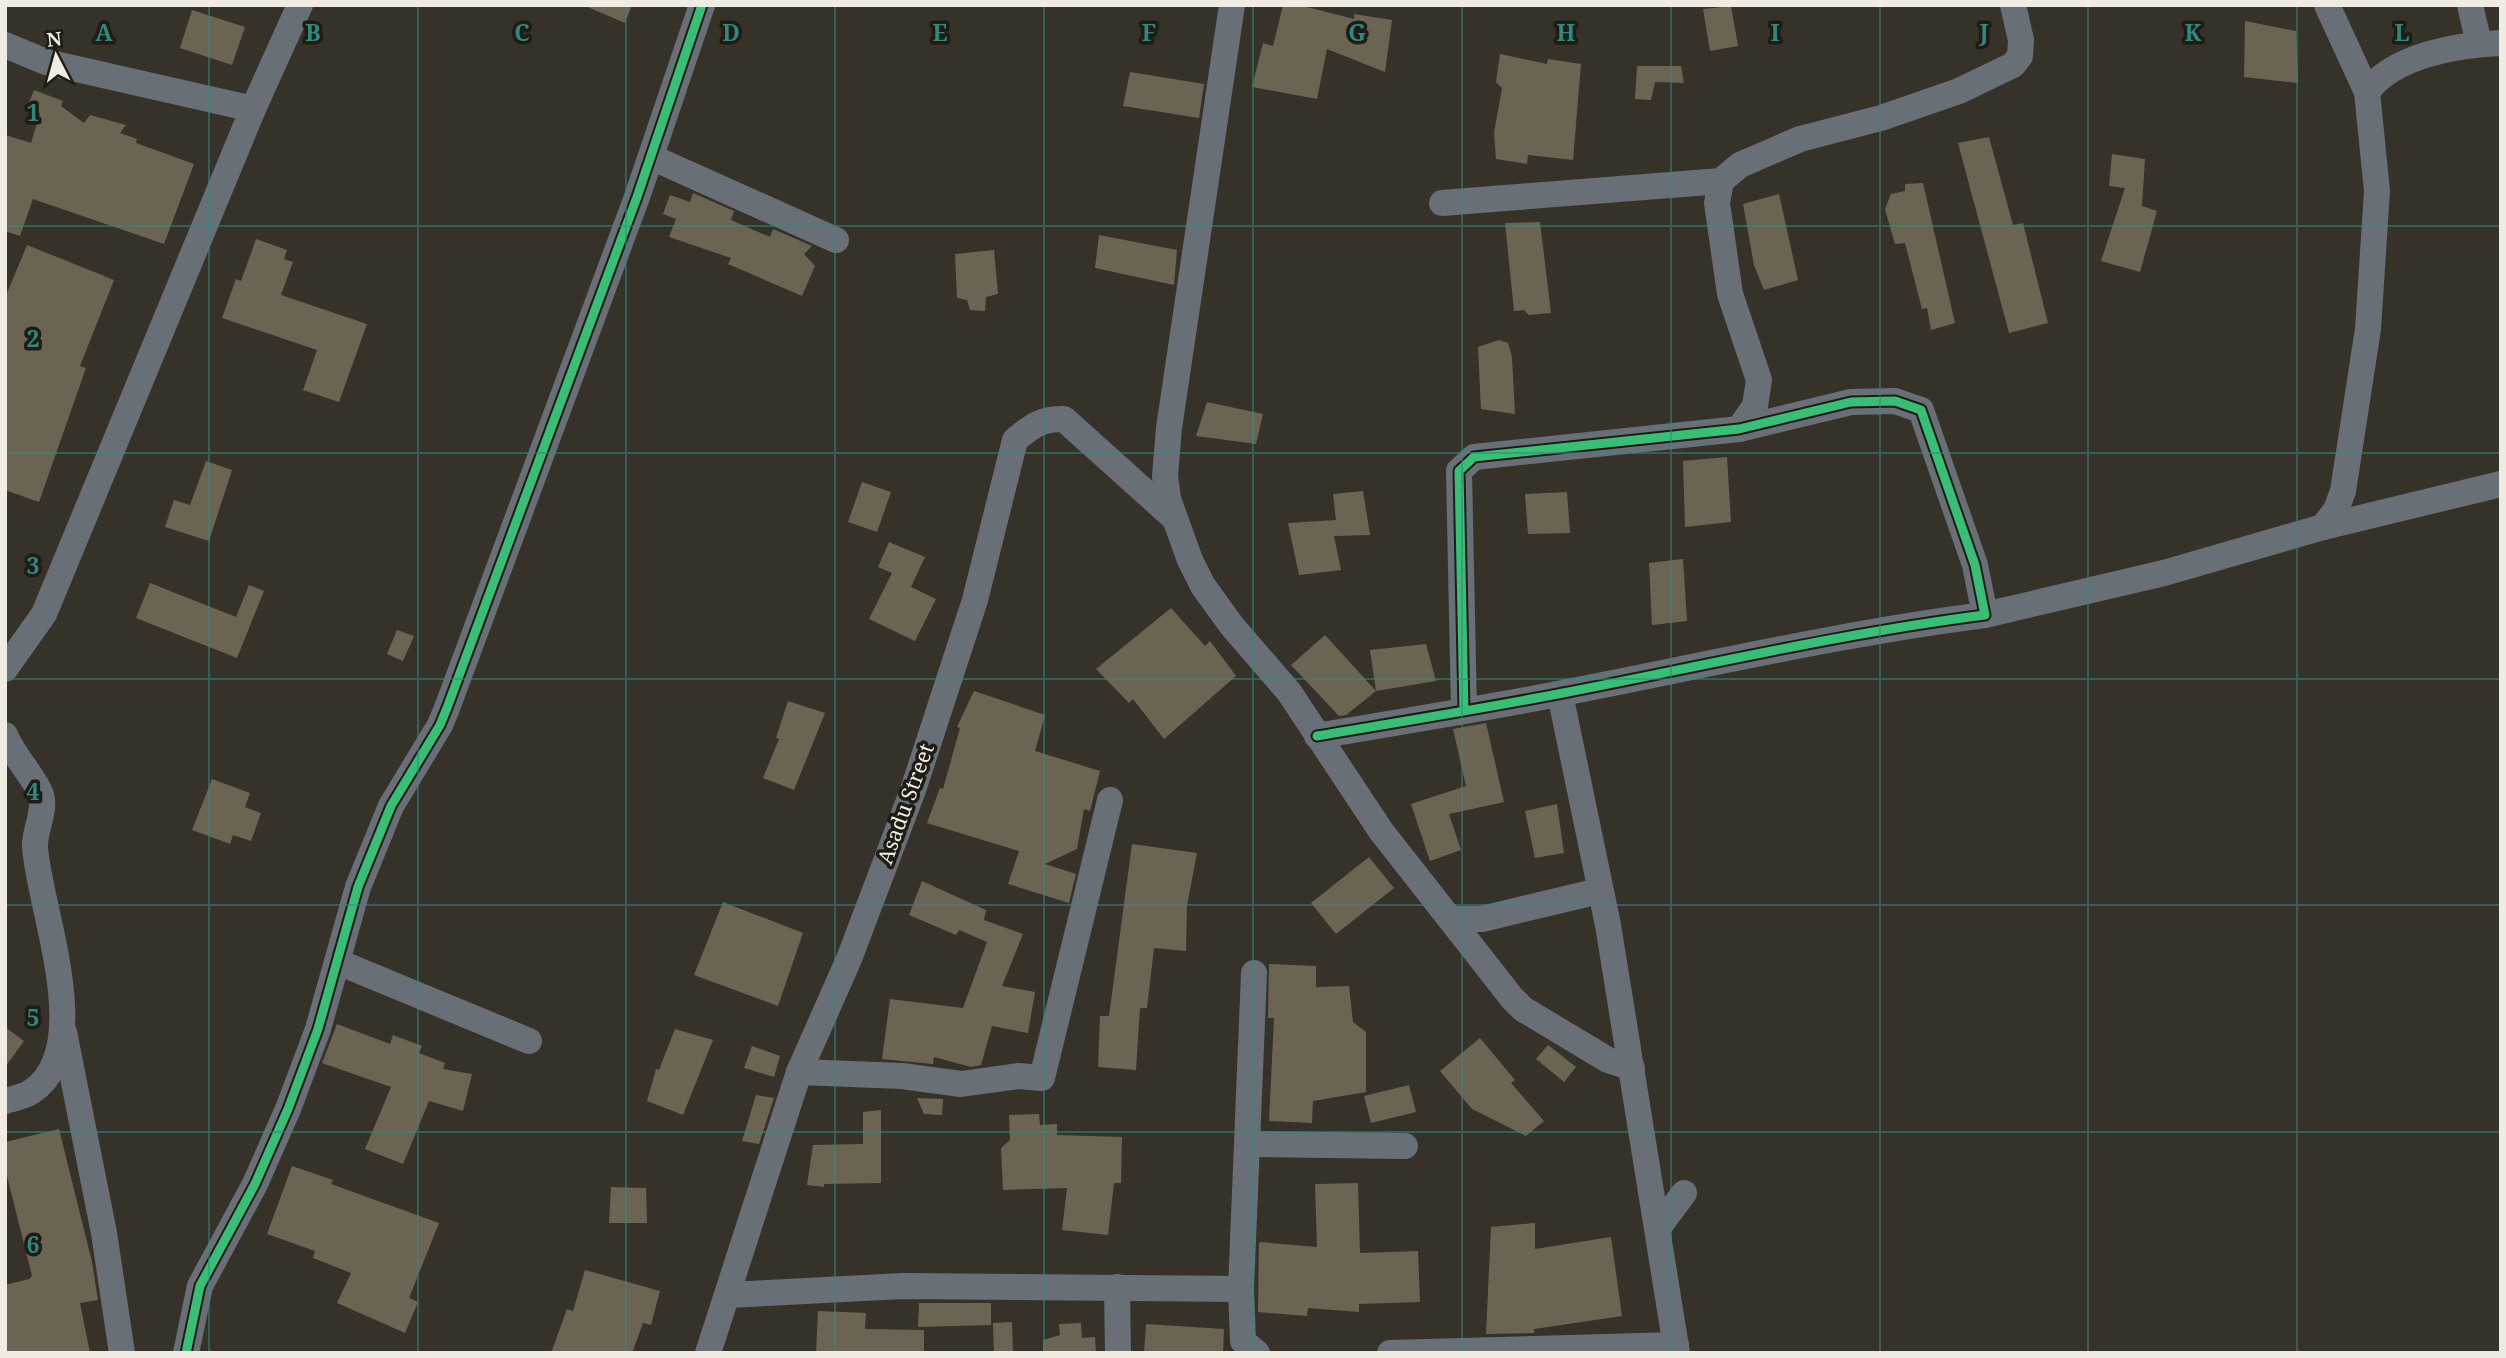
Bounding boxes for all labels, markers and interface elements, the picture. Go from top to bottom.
text: A [95,16,113,48]
text: B [305,16,321,48]
text: C [514,16,530,48]
text: D [722,16,740,48]
text: E [932,16,948,48]
text: F [1142,16,1156,48]
text: G [1348,16,1366,48]
text: H [1557,16,1576,48]
text: I [1770,16,1780,48]
text: J [1978,16,1989,48]
text: K [2185,16,2202,48]
text: L [2394,16,2410,48]
north arrow [21,21,91,91]
text: N [45,25,63,53]
text: 1 [27,96,40,128]
text: 2 [27,322,40,354]
text: 3 [27,549,40,581]
street label: Asadu Street [870,740,940,868]
text: 4 [27,775,40,807]
text: 5 [27,1001,40,1033]
text: 6 [27,1228,40,1260]

